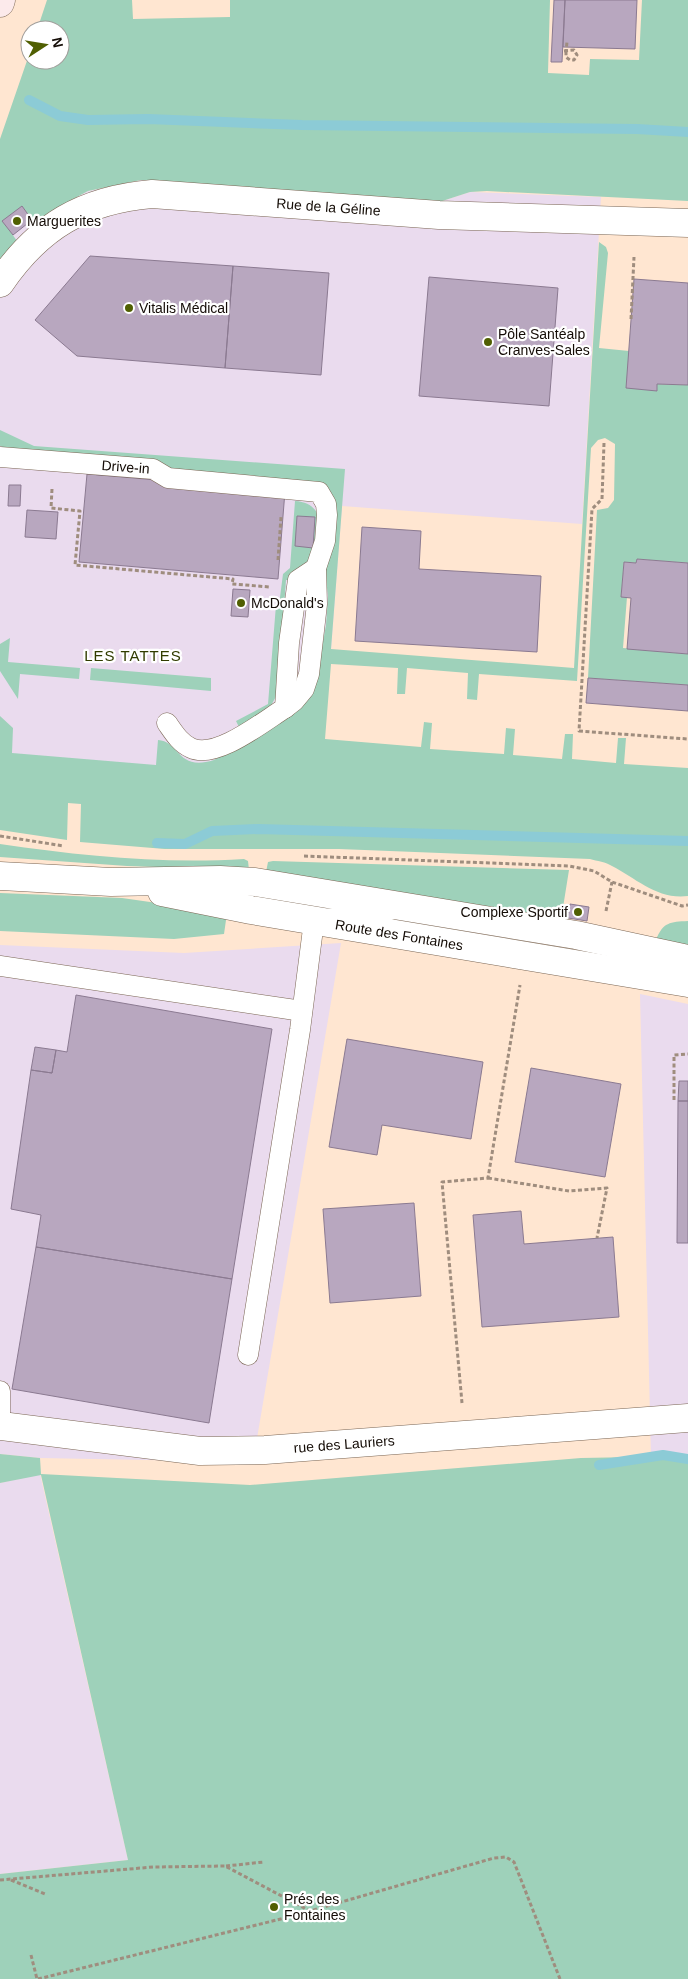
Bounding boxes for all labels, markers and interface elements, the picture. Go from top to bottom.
north arrow [20,20,70,70]
text: N [49,36,67,49]
street label: Rue de la Géline [276,195,381,219]
place label: Marguerites [27,213,101,229]
marker: Marguerites [11,215,23,227]
place label: Vitalis Médical [139,300,228,316]
marker: Vitalis Médical [123,302,135,314]
place label: Pôle Santéalp Cranves-Sales [498,326,590,358]
marker: Pôle Santéalp Cranves-Sales [482,336,494,348]
street label: Drive-in [101,457,150,477]
place label: McDonald's [251,595,324,611]
marker: McDonald's [235,597,247,609]
district label: LES TATTES [84,647,182,664]
place label: Complexe Sportif [461,904,568,920]
marker: Complexe Sportif [572,906,584,918]
street label: Route des Fontaines [334,916,464,953]
street label: rue des Lauriers [293,1432,395,1456]
place label: Prés des Fontaines [284,1891,345,1923]
marker: Prés des Fontaines [268,1901,280,1913]

